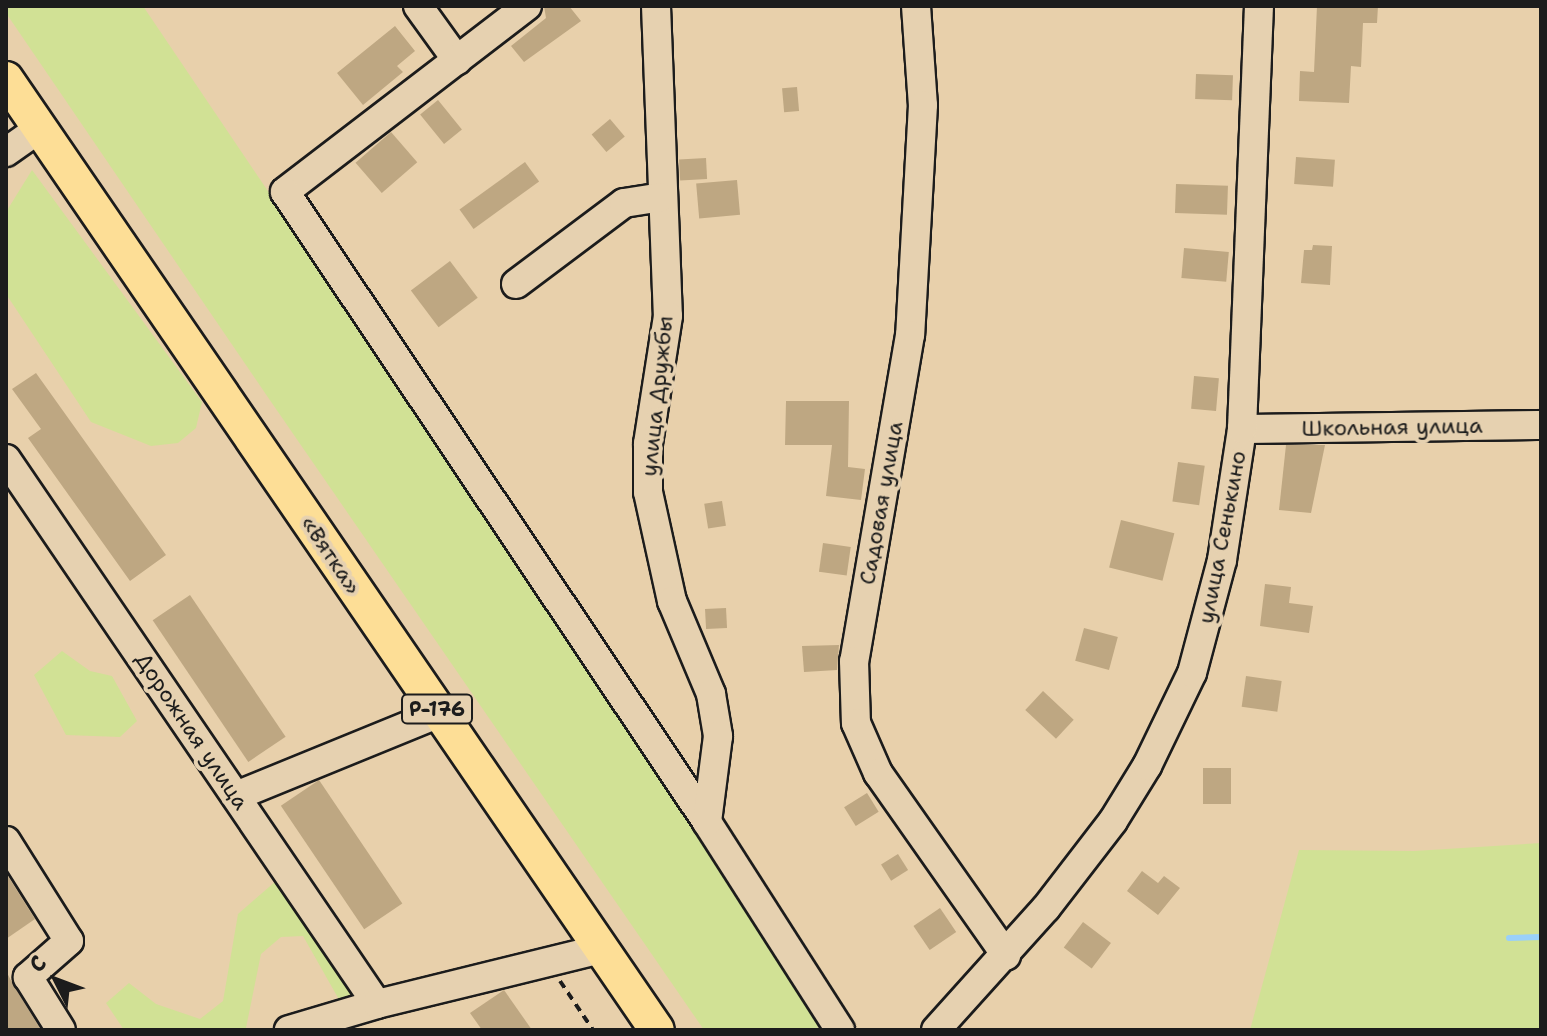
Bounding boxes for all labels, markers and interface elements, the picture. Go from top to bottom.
street label: улица Дружбы [635,314,679,478]
street label: Школьная улица [1301,412,1483,442]
street label: Садовая улица [854,419,908,587]
street label: улица Сенькино [1192,448,1252,626]
street label: «Вятка» [295,511,367,599]
street label: Дорожная улица [130,647,254,815]
road number: Р-176 [401,693,473,725]
north arrow [16,940,96,1020]
text: С [22,949,53,978]

